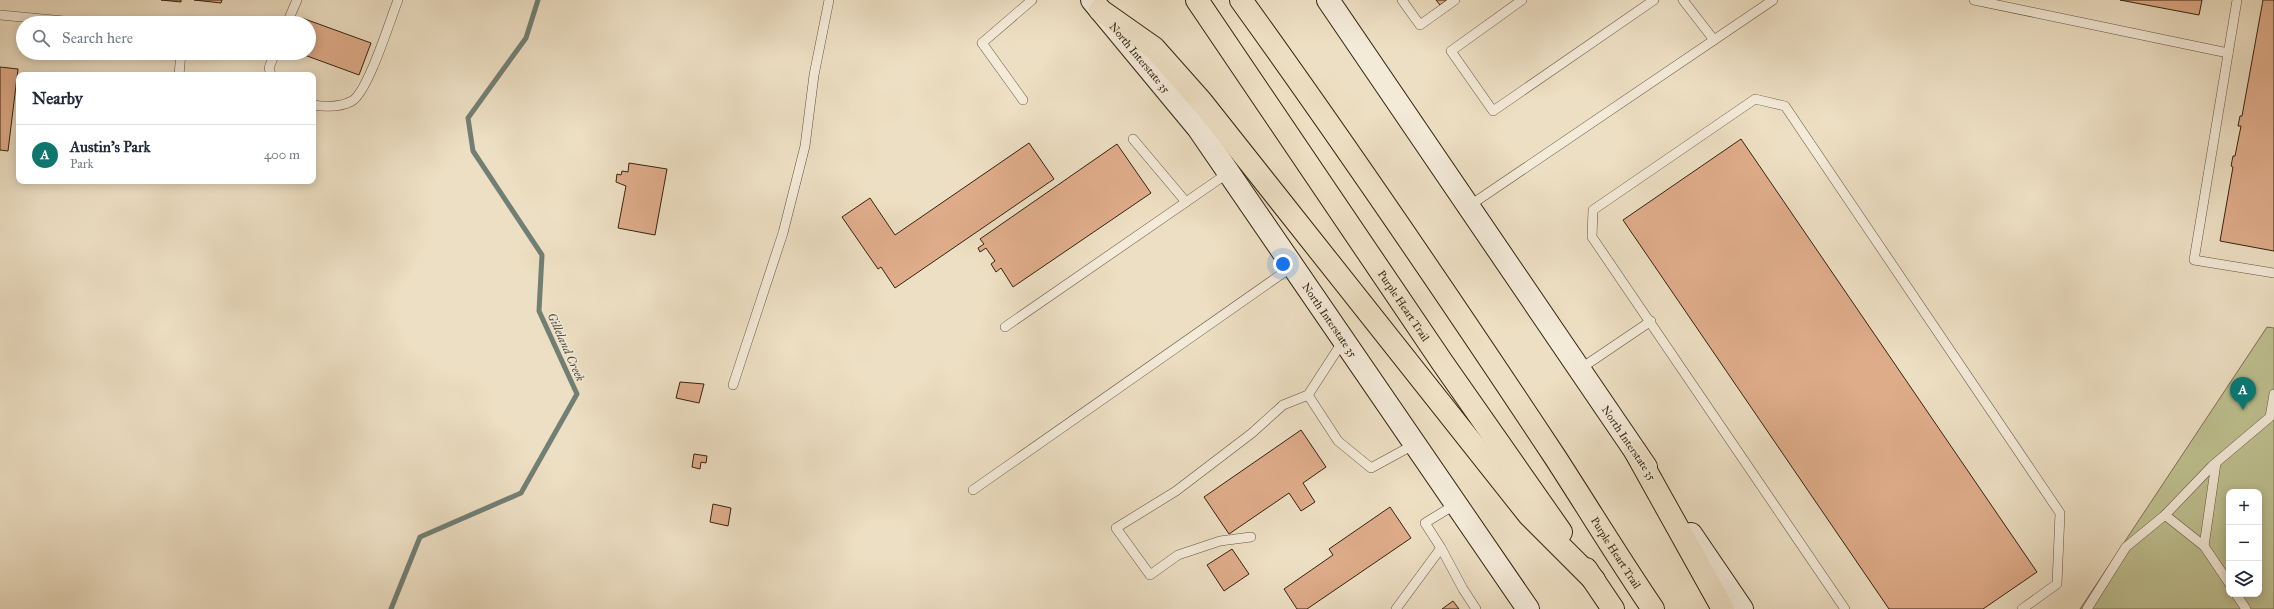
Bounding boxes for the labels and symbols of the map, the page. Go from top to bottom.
street label: North Interstate 35 [1107,20,1172,96]
your location [1273,254,1293,274]
street label: Purple Heart Trail [1375,268,1432,344]
street label: North Interstate 35 [1299,281,1359,360]
water label: Gilleland Creek [545,310,588,384]
pin: A [2230,377,2256,410]
street label: North Interstate 35 [1599,403,1658,483]
street label: Purple Heart Trail [1588,515,1644,591]

